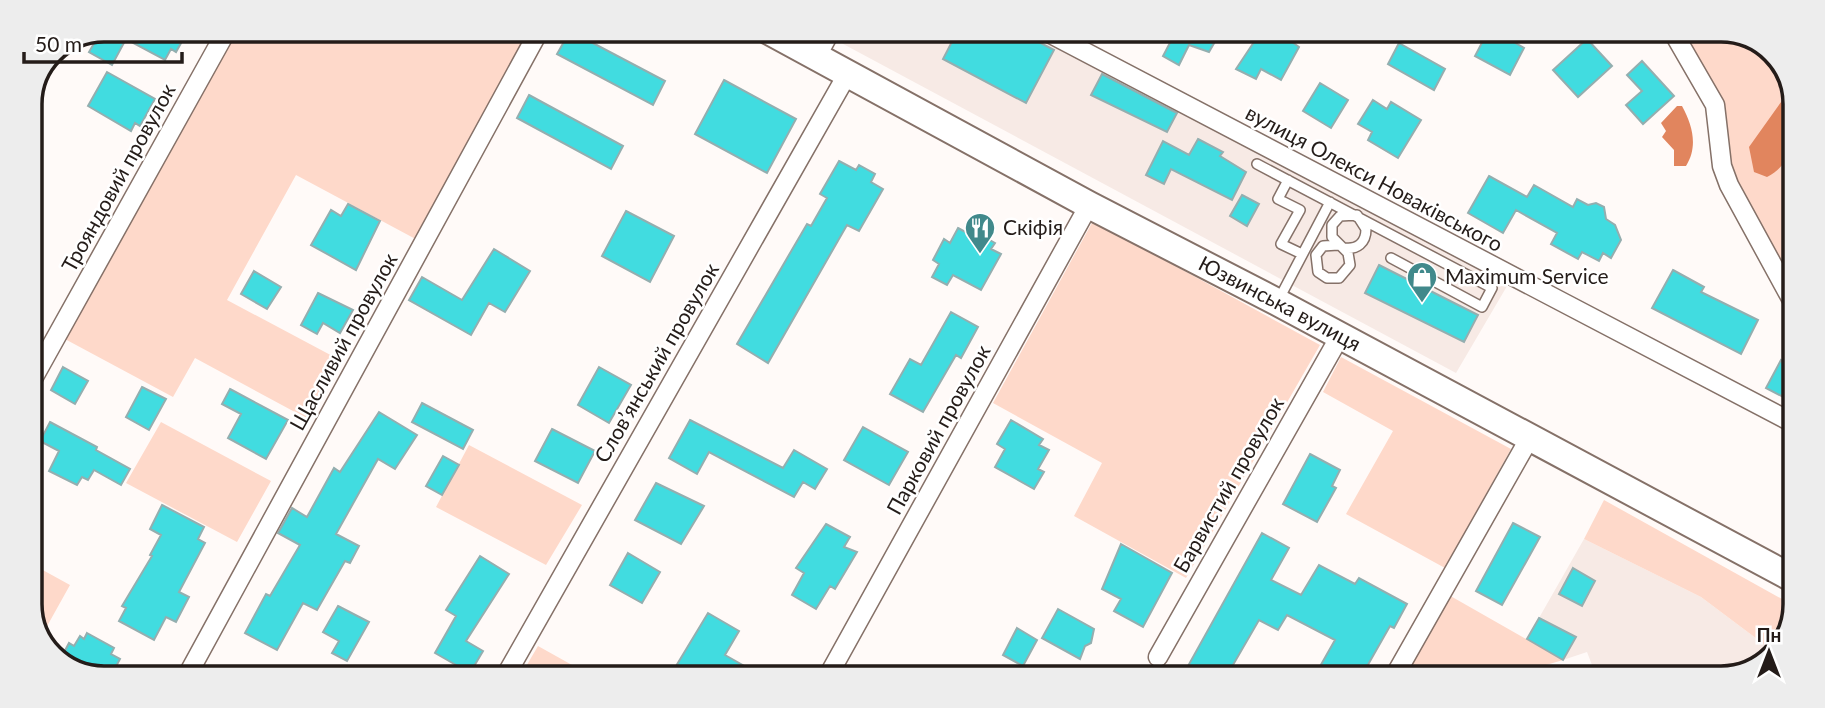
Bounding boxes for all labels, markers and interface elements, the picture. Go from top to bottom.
scale bar [24,21,182,65]
text: 50 m [35,31,82,56]
street label: Трояндовий провулок [56,79,180,276]
street label: вулиця Олекси Новаківського [1242,99,1507,256]
restaurant icon: Скіфія [963,211,997,255]
place label: Скіфія [1003,214,1063,239]
street label: Щасливий провулок [284,248,402,434]
street label: Юзвинська вулиця [1195,250,1366,356]
street label: Словʼянський провулок [588,258,723,467]
shop icon: Maximum Service [1405,260,1439,304]
place label: Maximum Service [1445,263,1609,288]
street label: Парковий провулок [881,340,995,519]
street label: Барвистий провулок [1167,392,1288,576]
north arrow [1734,617,1804,687]
text: Пн [1757,623,1781,646]

